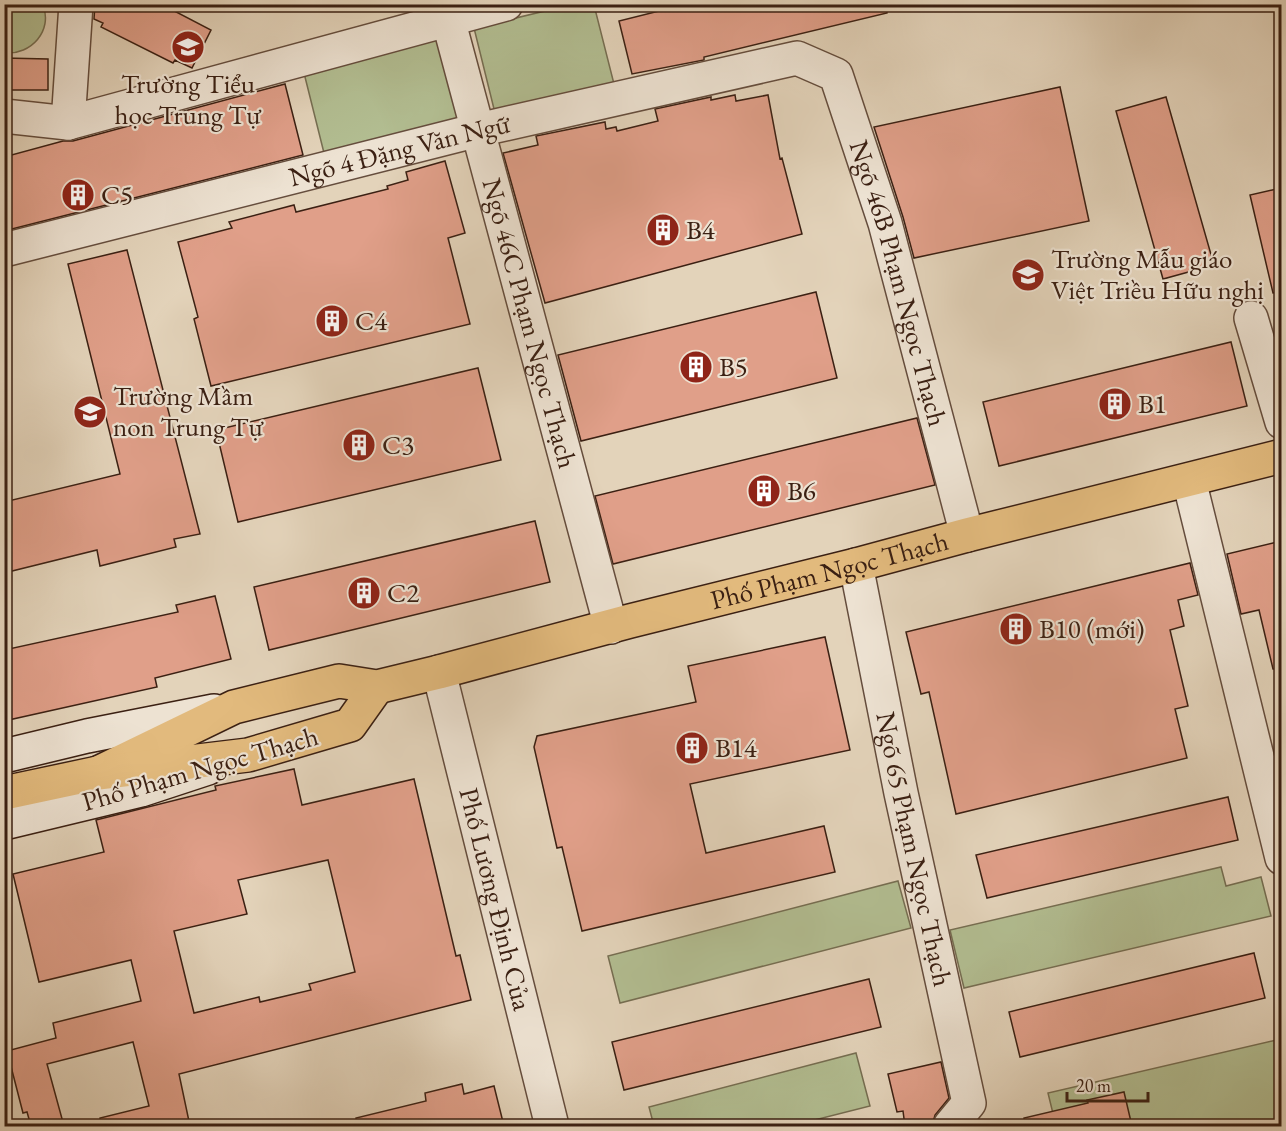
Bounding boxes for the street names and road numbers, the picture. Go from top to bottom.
street label: Ngõ 4 Đặng Văn Ngữ [285,105,514,194]
street label: Ngõ 46B Phạm Ngọc Thạch [842,135,956,430]
street label: Ngõ 46C Phạm Ngọc Thạch [474,174,586,472]
street label: Phố Phạm Ngọc Thạch [707,523,952,617]
street label: Ngõ 65 Phạm Ngọc Thạch [868,709,961,990]
street label: Phố Phạm Ngọc Thạch [78,718,322,819]
street label: Phố Lương Định Của [451,784,541,1014]

